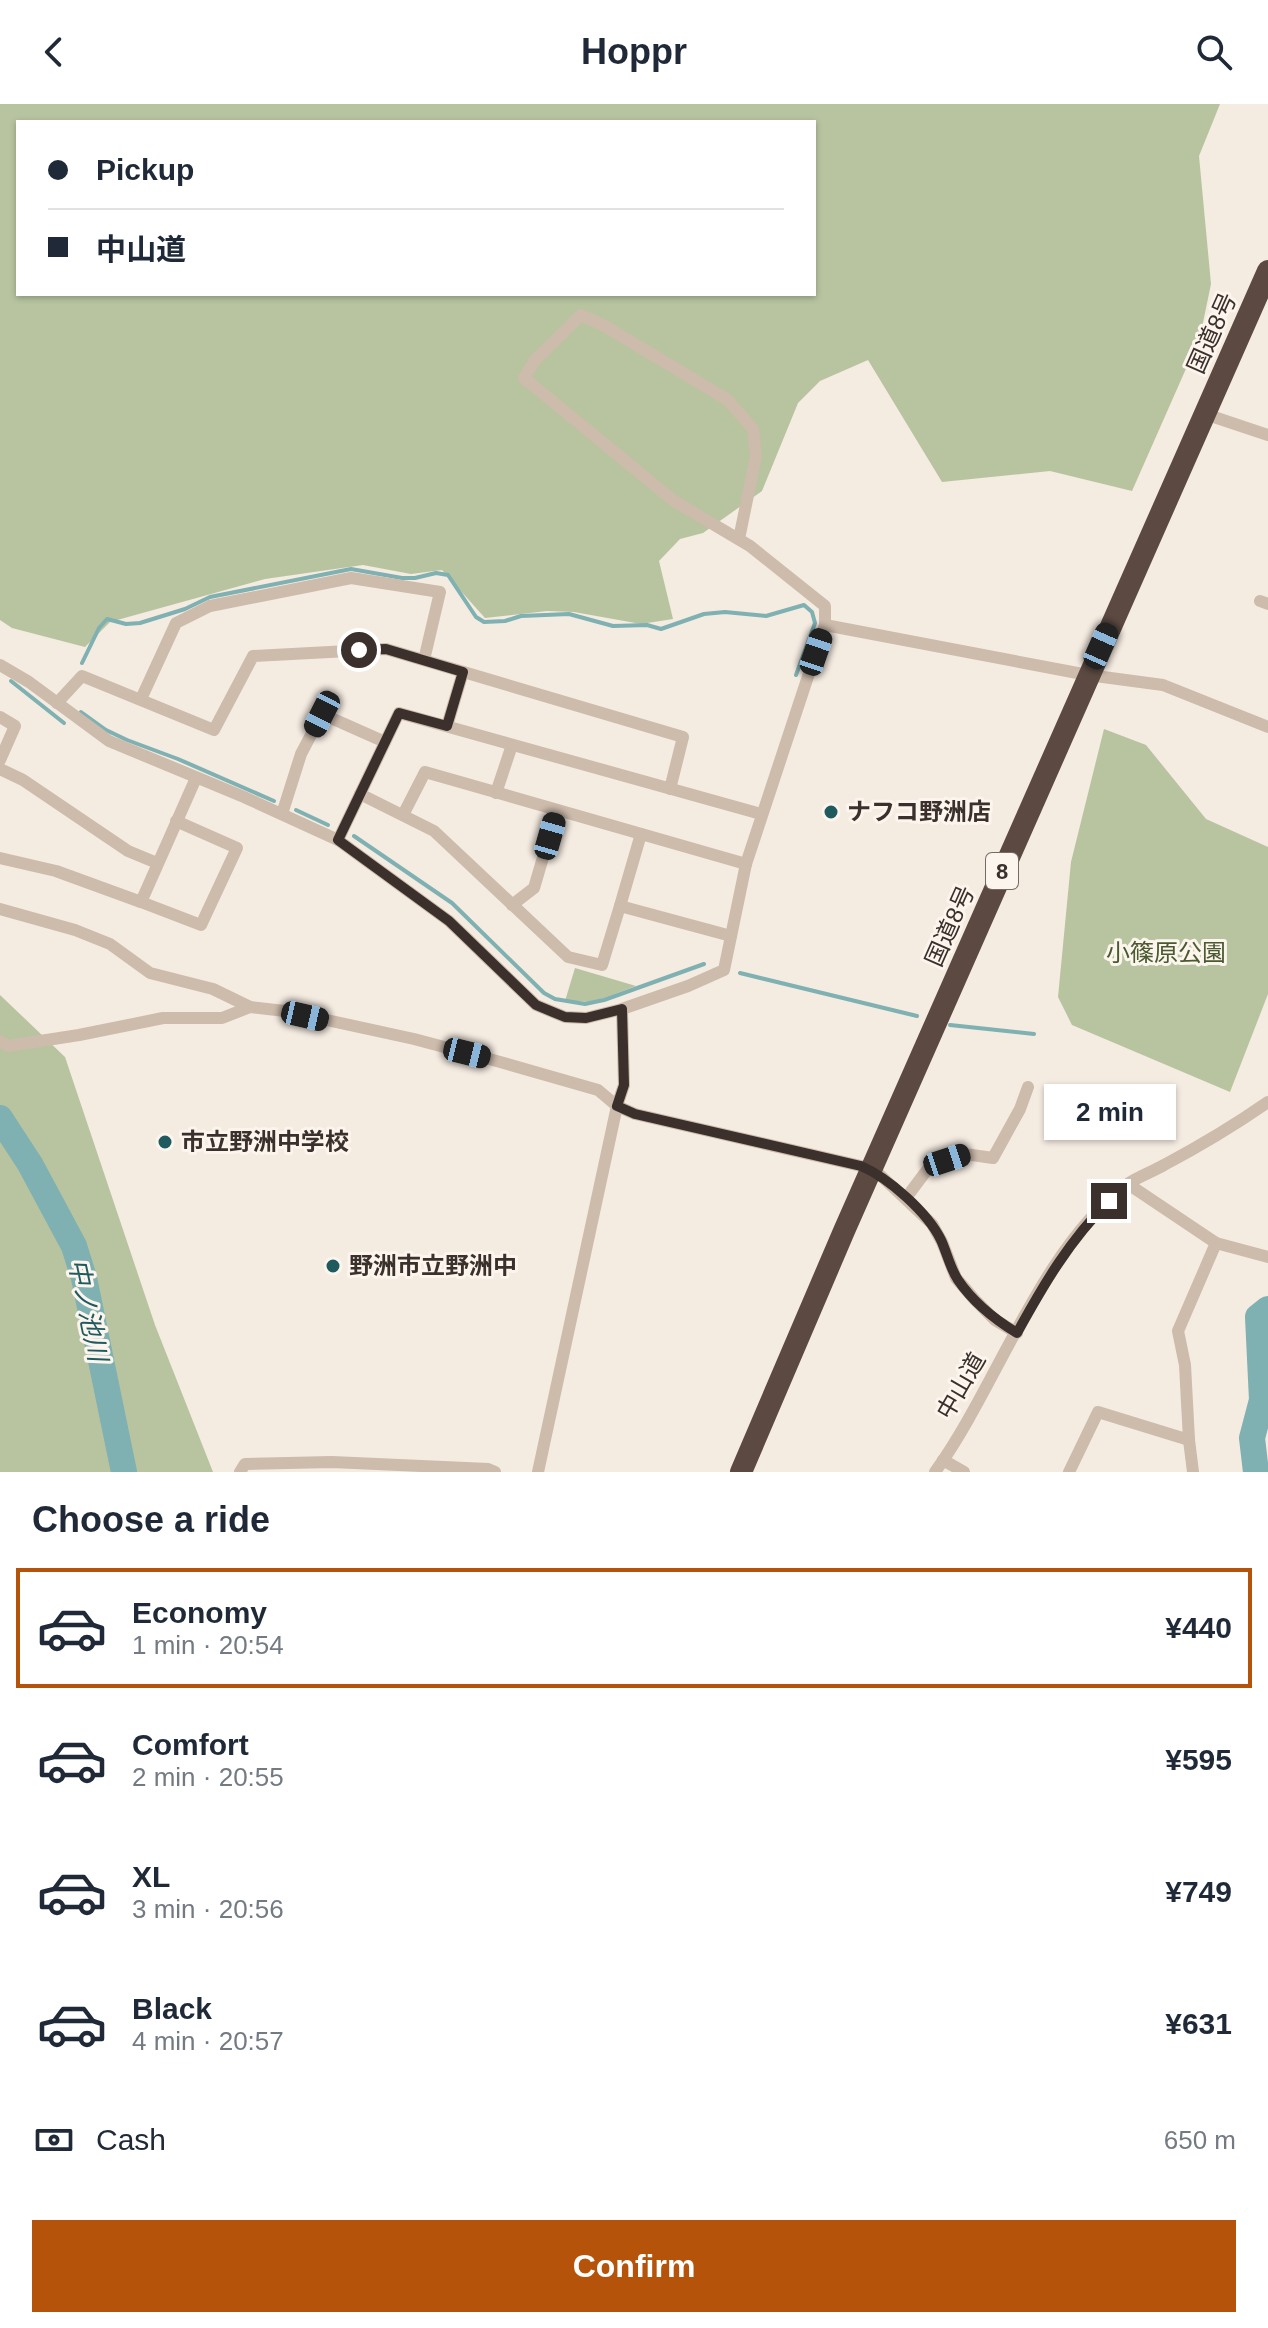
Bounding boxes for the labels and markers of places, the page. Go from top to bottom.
place label: ナフコ野洲店 [847,798,991,825]
marker: ナフコ野洲店 [822,803,840,821]
place label: 市立野洲中学校 [181,1128,349,1155]
marker: 市立野洲中学校 [156,1133,174,1151]
place label: 野洲市立野洲中 [349,1252,517,1279]
marker: 野洲市立野洲中 [324,1257,342,1275]

